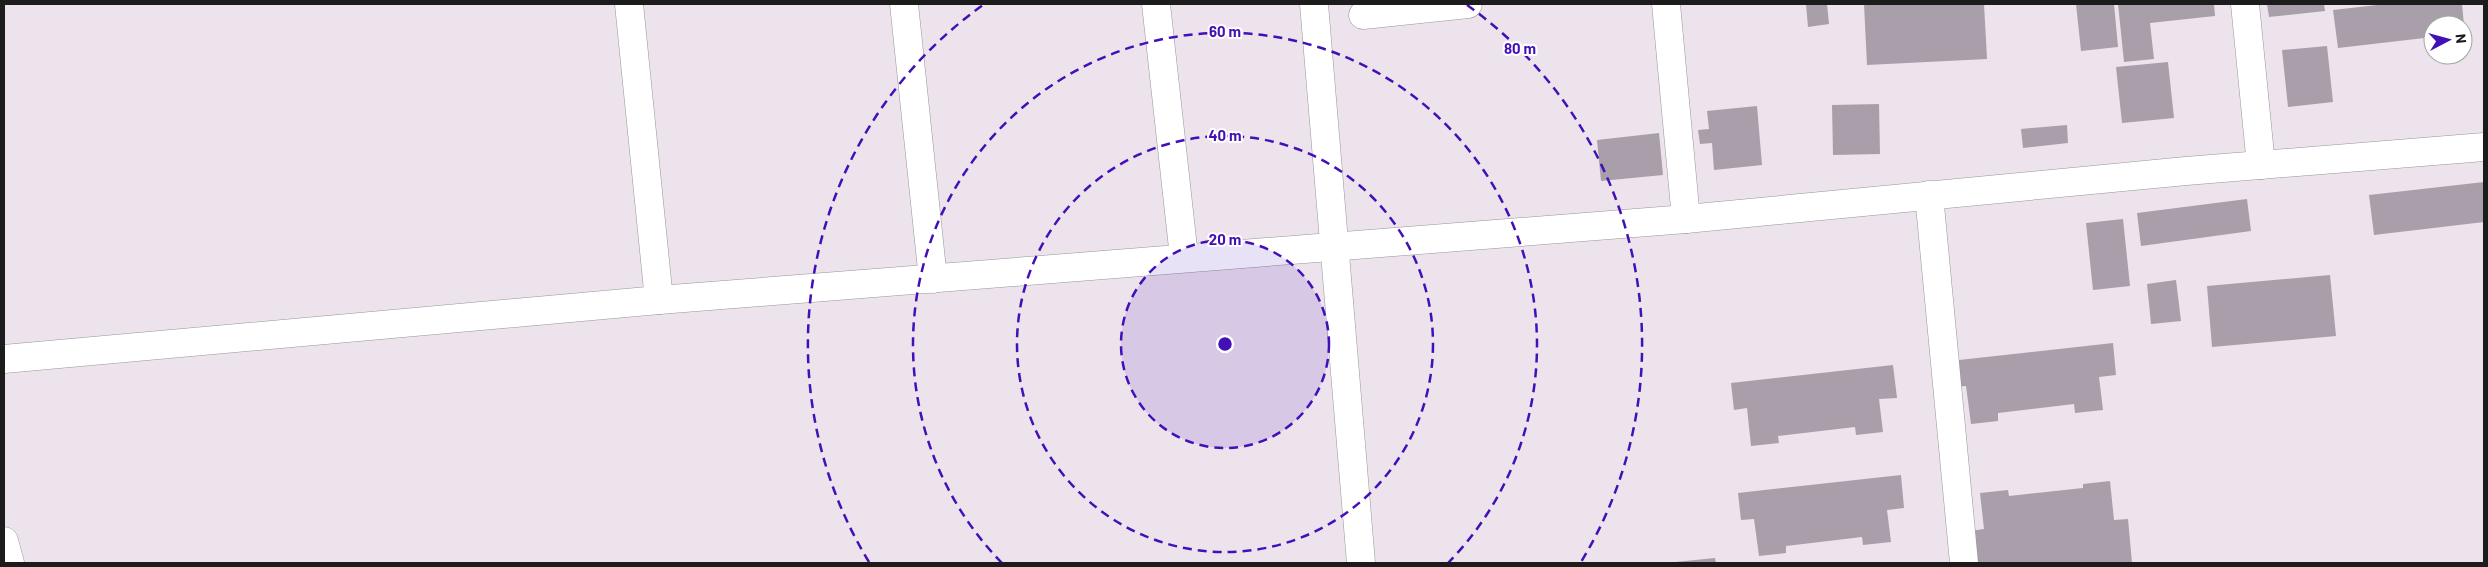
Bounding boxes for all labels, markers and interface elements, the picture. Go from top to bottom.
north arrow [2423,15,2473,65]
text: 60 m [1209,22,1241,40]
text: N [2452,33,2470,44]
text: 80 m [1504,39,1536,57]
text: 40 m [1208,126,1242,144]
text: 20 m [1209,230,1241,248]
centre of rings [1216,335,1234,353]

